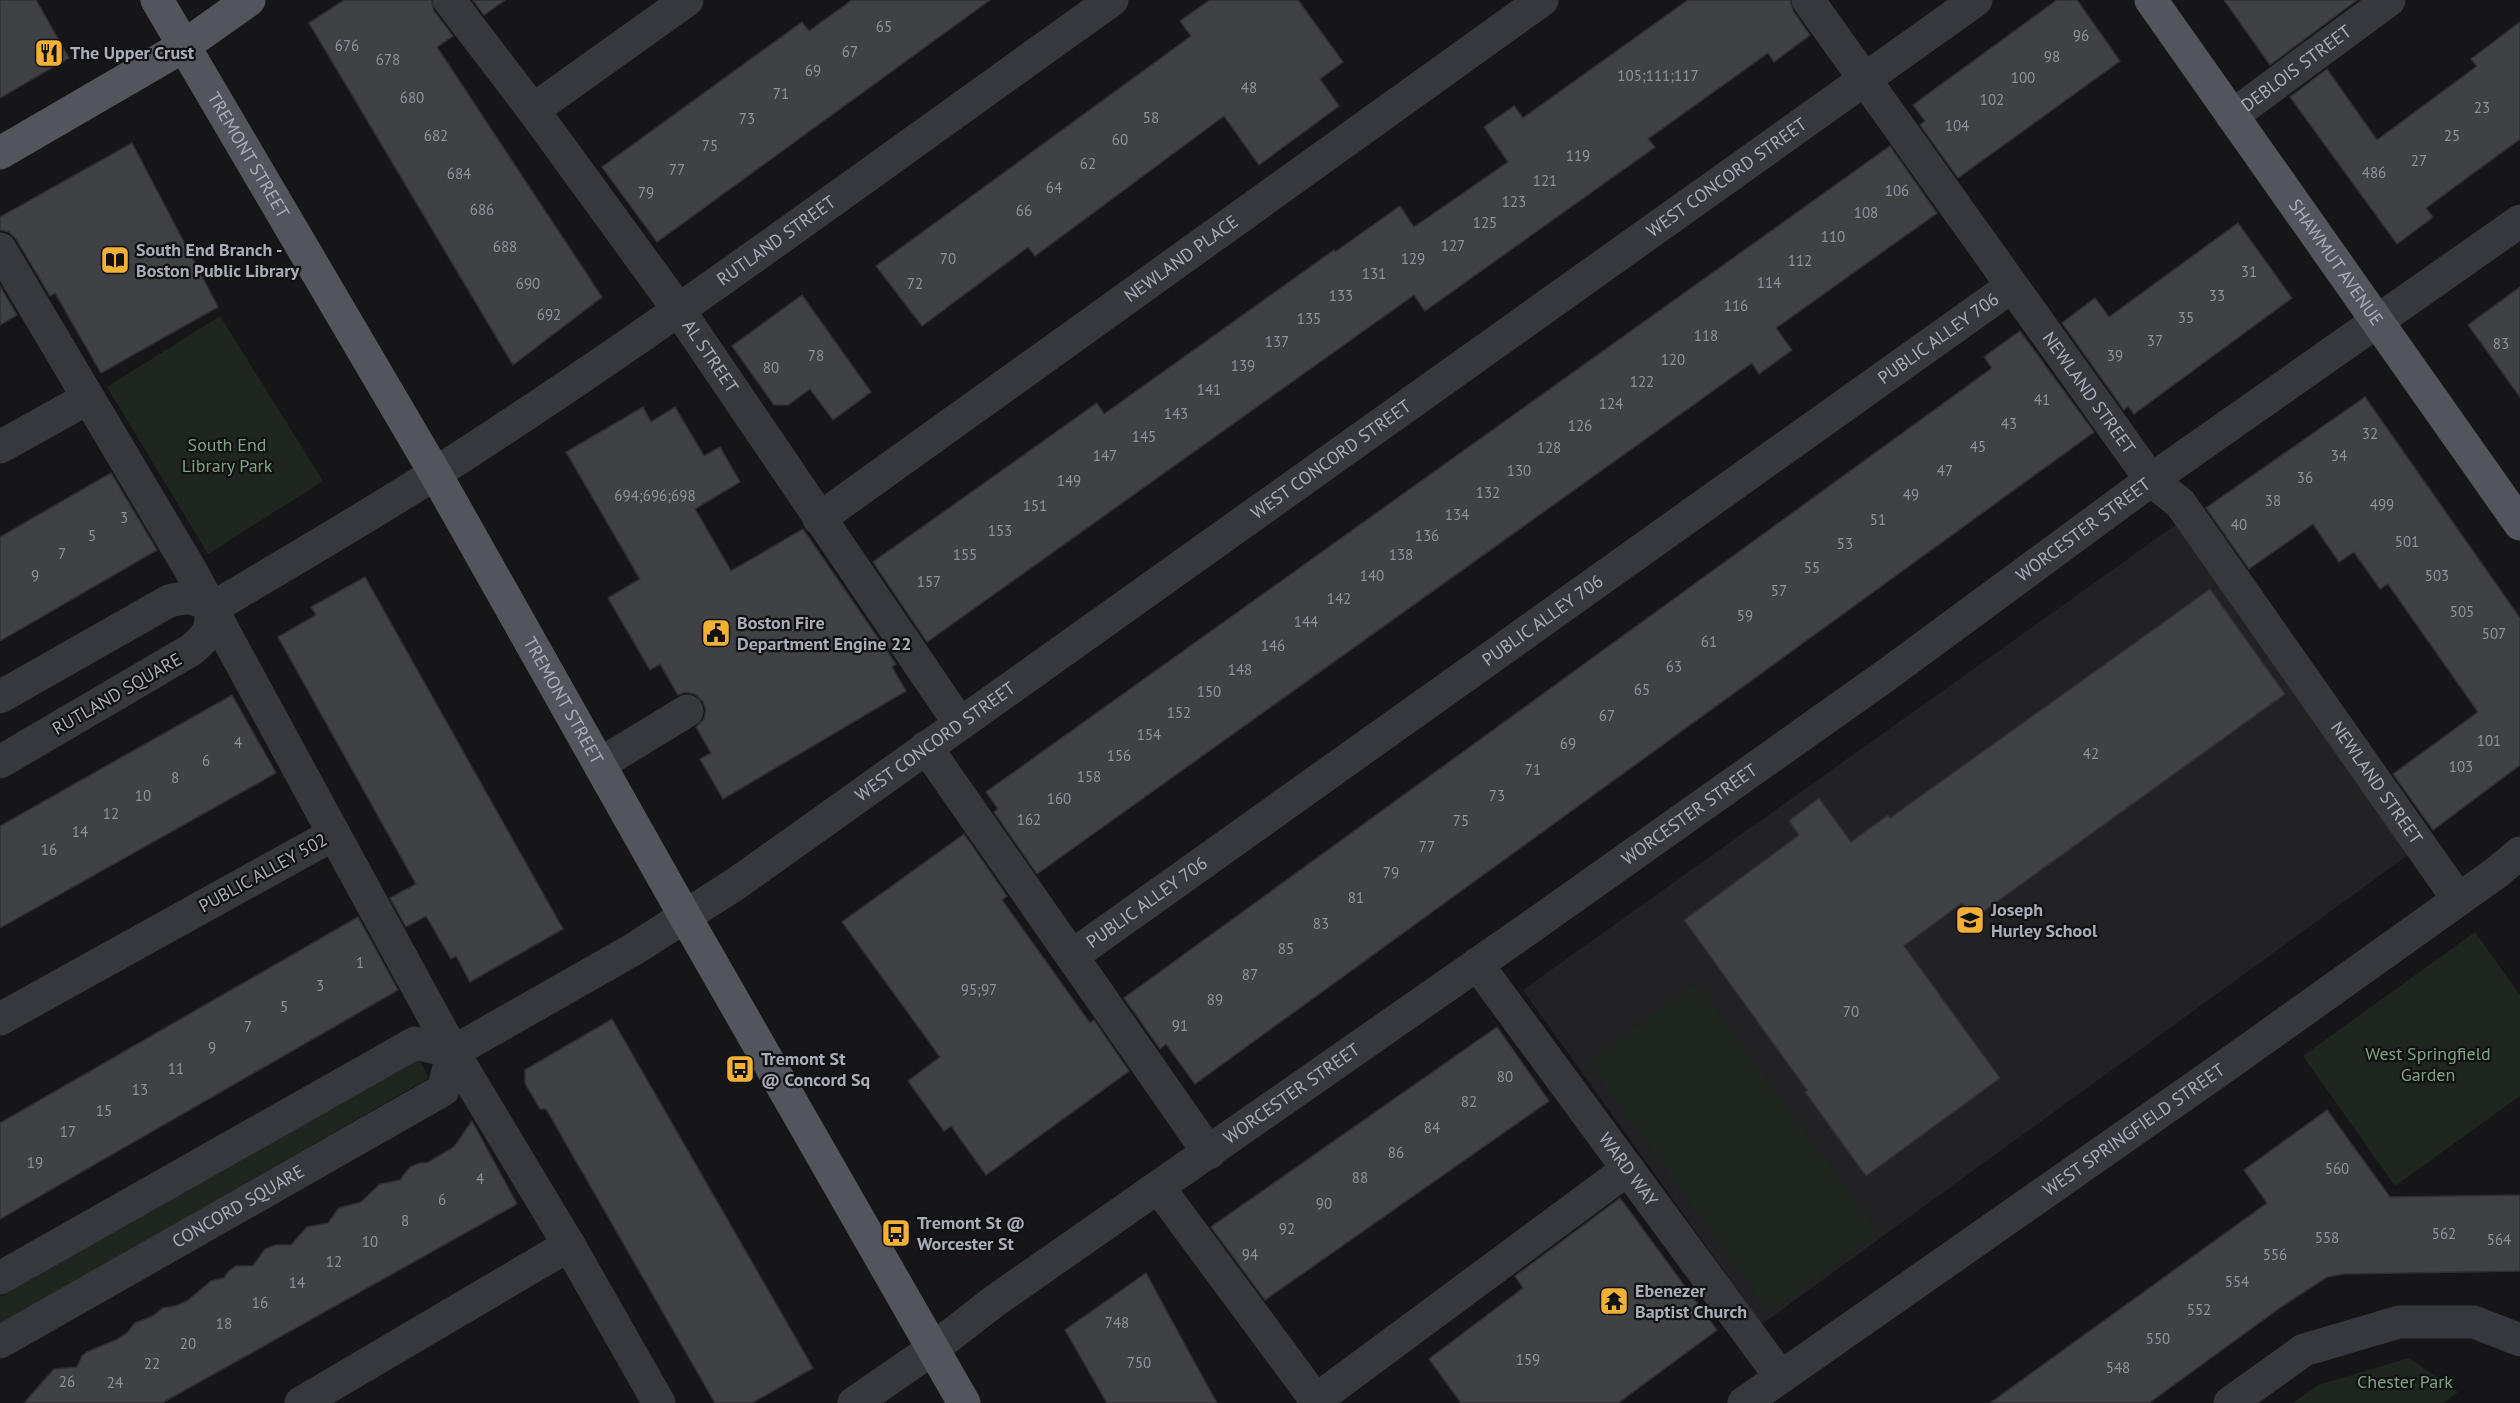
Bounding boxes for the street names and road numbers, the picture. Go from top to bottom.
street label: DEBLOIS STREET [2236,20,2356,116]
street label: TREMONT STREET [203,88,295,222]
street label: WEST CONCORD STREET [1642,112,1811,242]
street label: RUTLAND STREET [712,190,840,290]
street label: SHAWMUT AVENUE [2284,195,2389,330]
street label: NEWLAND PLACE [1120,210,1243,307]
street label: PUBLIC ALLEY 706 [1873,287,2003,389]
street label: AL STREET [678,315,744,397]
street label: NEWLAND STREET [2038,327,2141,458]
street label: WEST CONCORD STREET [1246,394,1415,524]
street label: WORCESTER STREET [2011,472,2155,586]
street label: PUBLIC ALLEY 706 [1477,569,1607,671]
street label: TREMONT STREET [519,633,609,768]
street label: RUTLAND SQUARE [48,647,186,740]
street label: WEST CONCORD STREET [850,676,1020,806]
street label: NEWLAND STREET [2326,717,2428,849]
street label: WORCESTER STREET [1617,758,1762,870]
street label: PUBLIC ALLEY 502 [195,828,331,917]
street label: PUBLIC ALLEY 706 [1082,851,1212,953]
street label: WORCESTER STREET [1219,1038,1364,1149]
street label: WEST SPRINGFIELD STREET [2038,1058,2229,1201]
street label: WARD WAY [1594,1128,1663,1210]
street label: CONCORD SQUARE [168,1159,308,1253]

